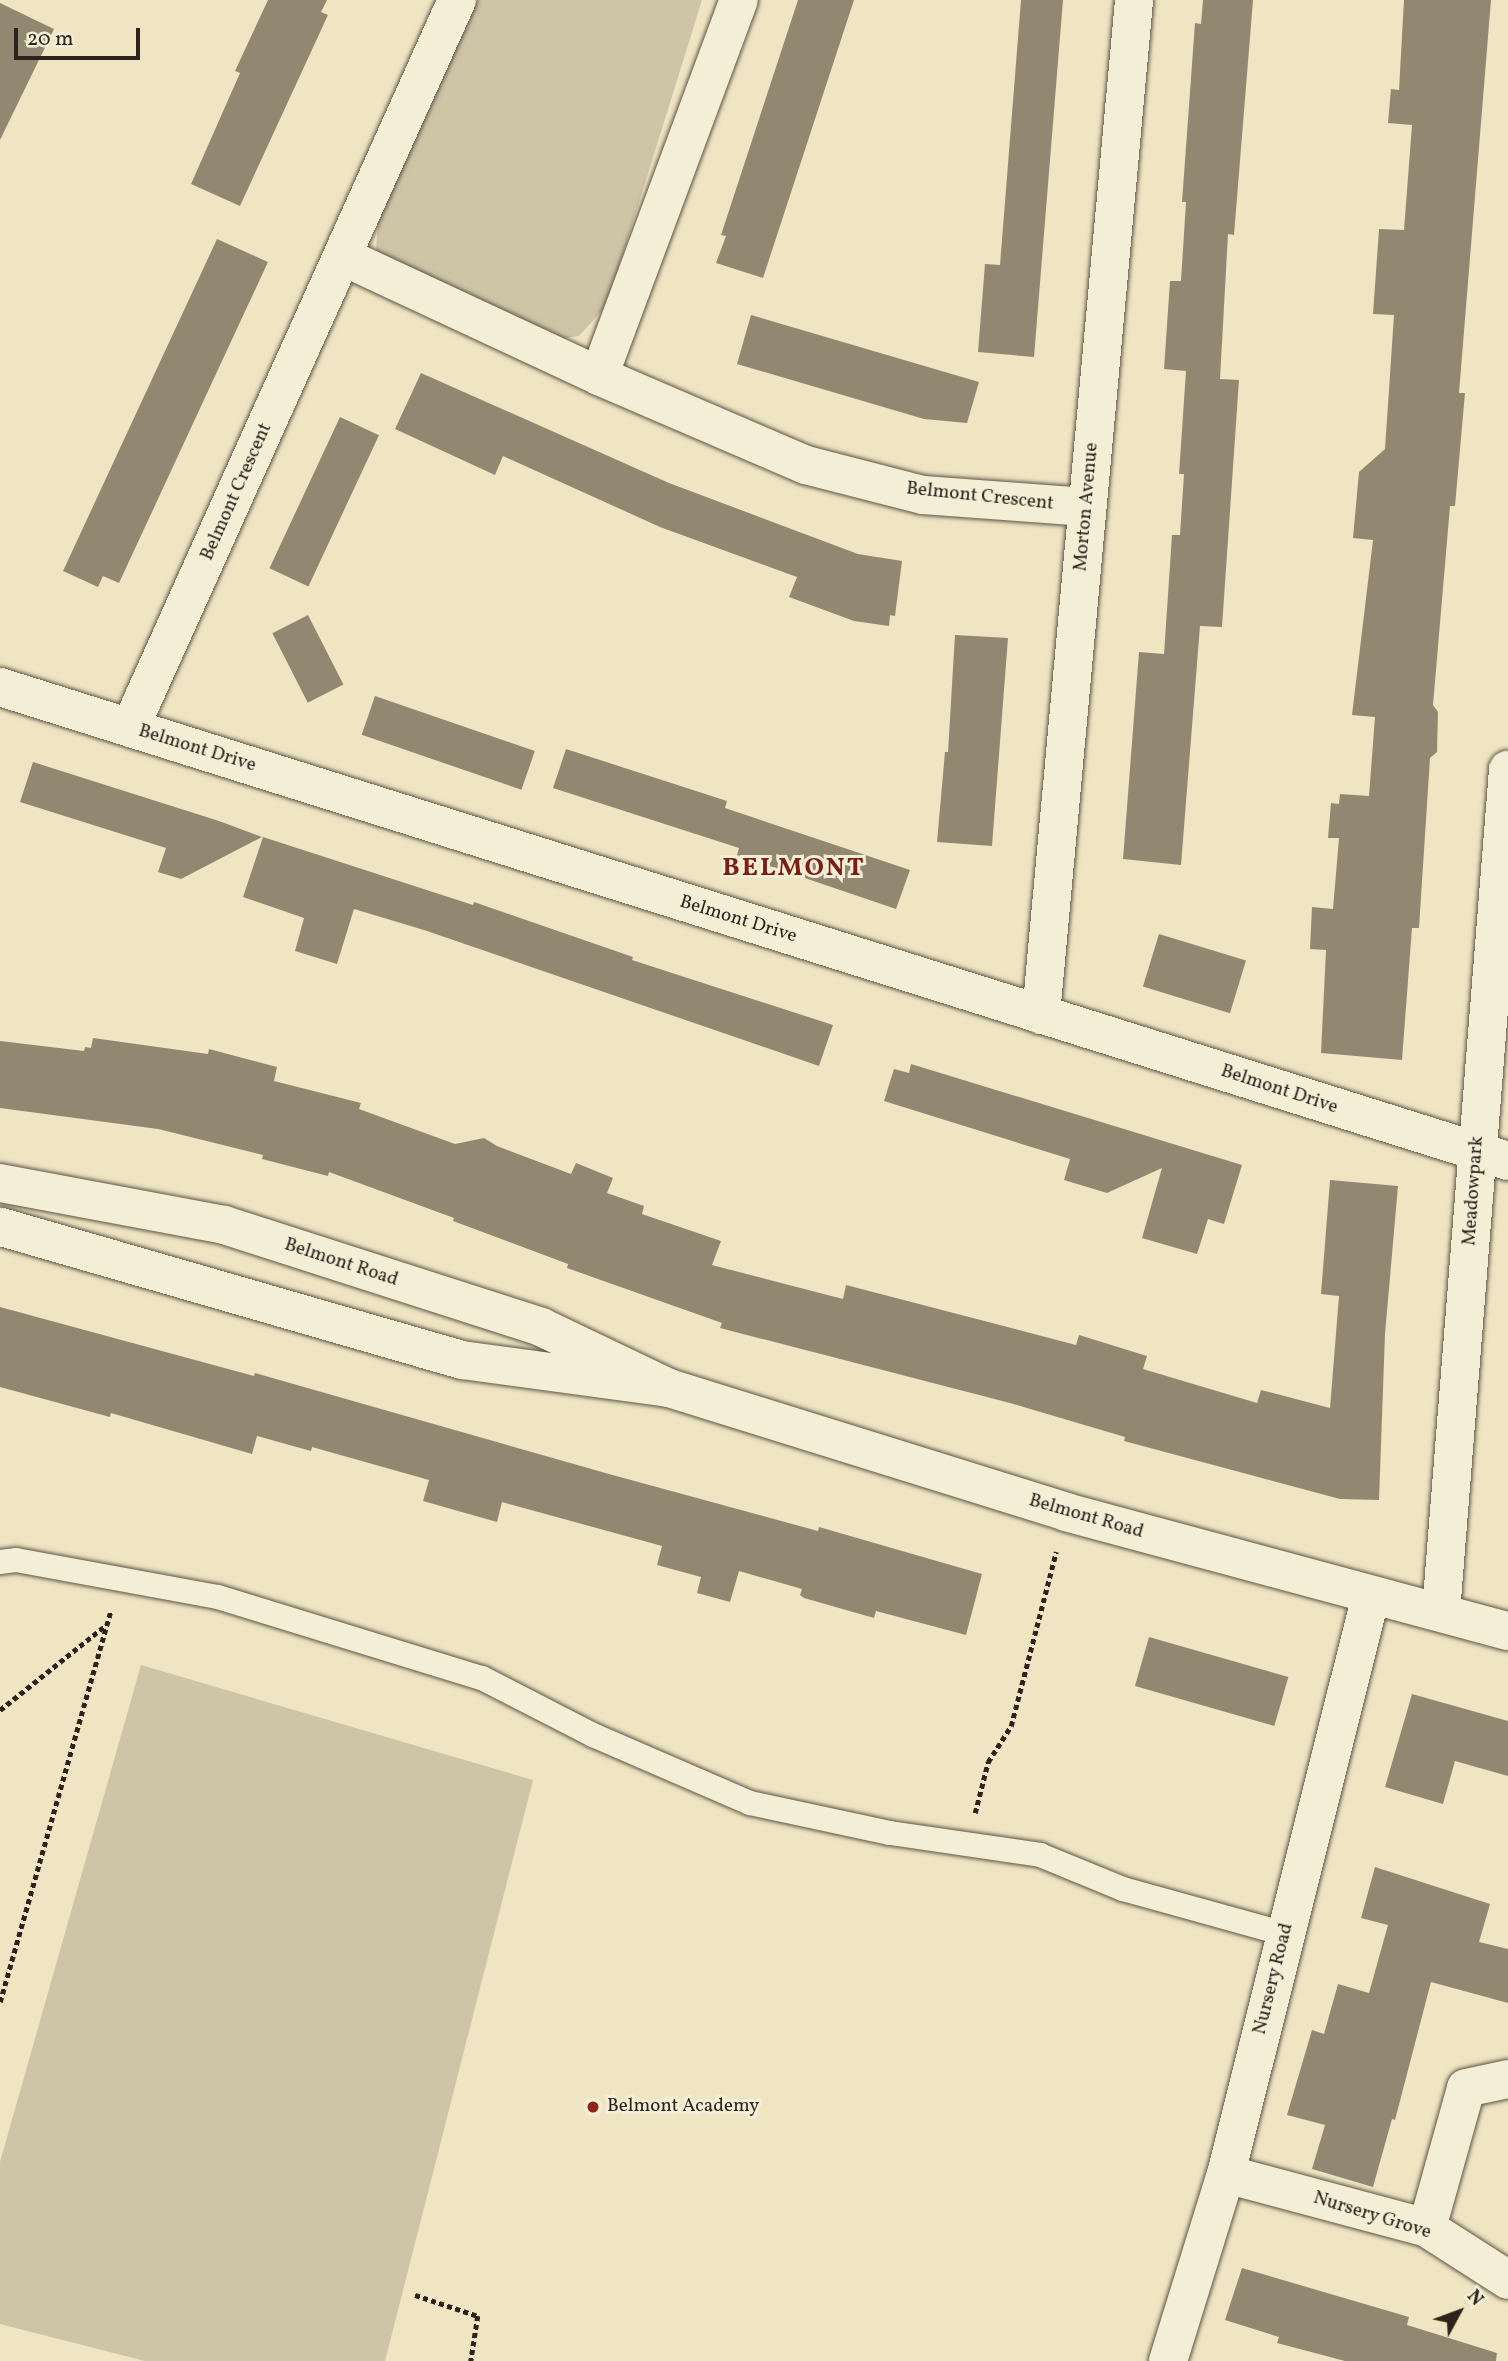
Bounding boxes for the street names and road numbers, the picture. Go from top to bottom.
street label: Belmont Crescent [196,420,278,564]
street label: Morton Avenue [1070,442,1104,572]
street label: Belmont Crescent [905,478,1055,516]
street label: Belmont Drive [135,720,259,778]
street label: Belmont Drive [676,891,800,949]
street label: Belmont Drive [1218,1060,1340,1120]
street label: Meadowpark [1459,1135,1489,1247]
street label: Belmont Road [281,1234,401,1292]
street label: Belmont Road [1026,1490,1146,1544]
street label: Nursery Road [1249,1921,1299,2037]
street label: Nursery Grove [1310,2187,1434,2245]

